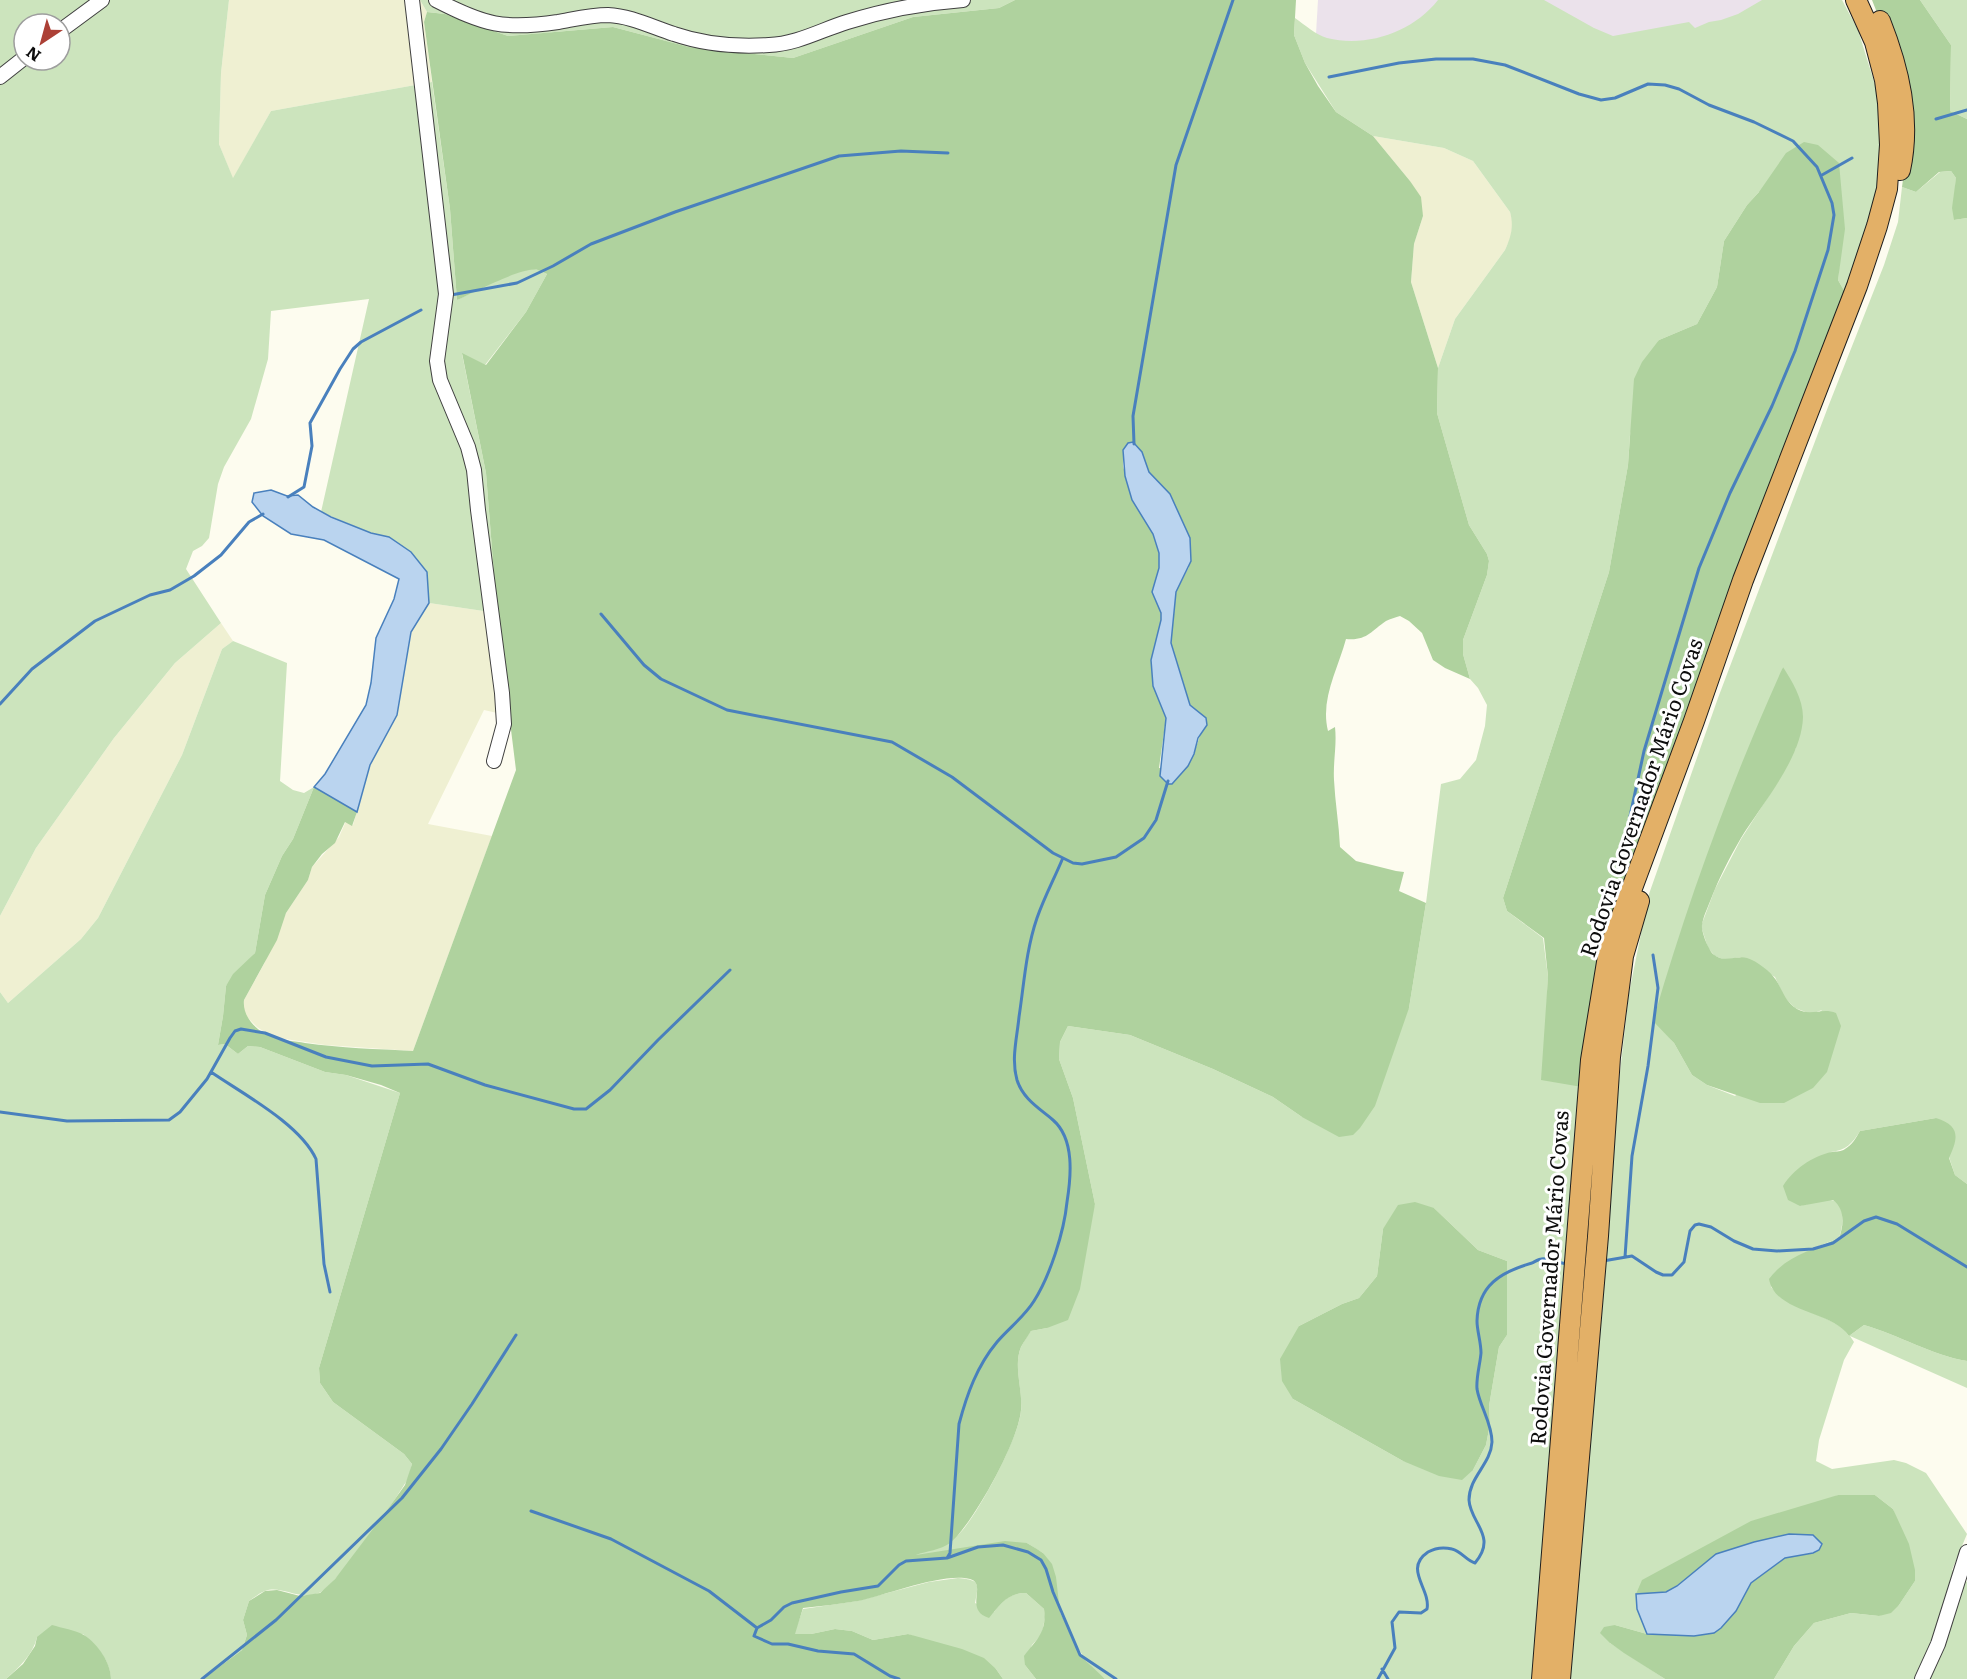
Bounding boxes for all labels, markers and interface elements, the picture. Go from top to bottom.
north arrow [12,12,72,72]
text: N [20,41,45,69]
street label: Rodovia Governador Mário Covas [1570,634,1709,961]
street label: Rodovia Governador Mário Covas [1520,1109,1575,1446]

